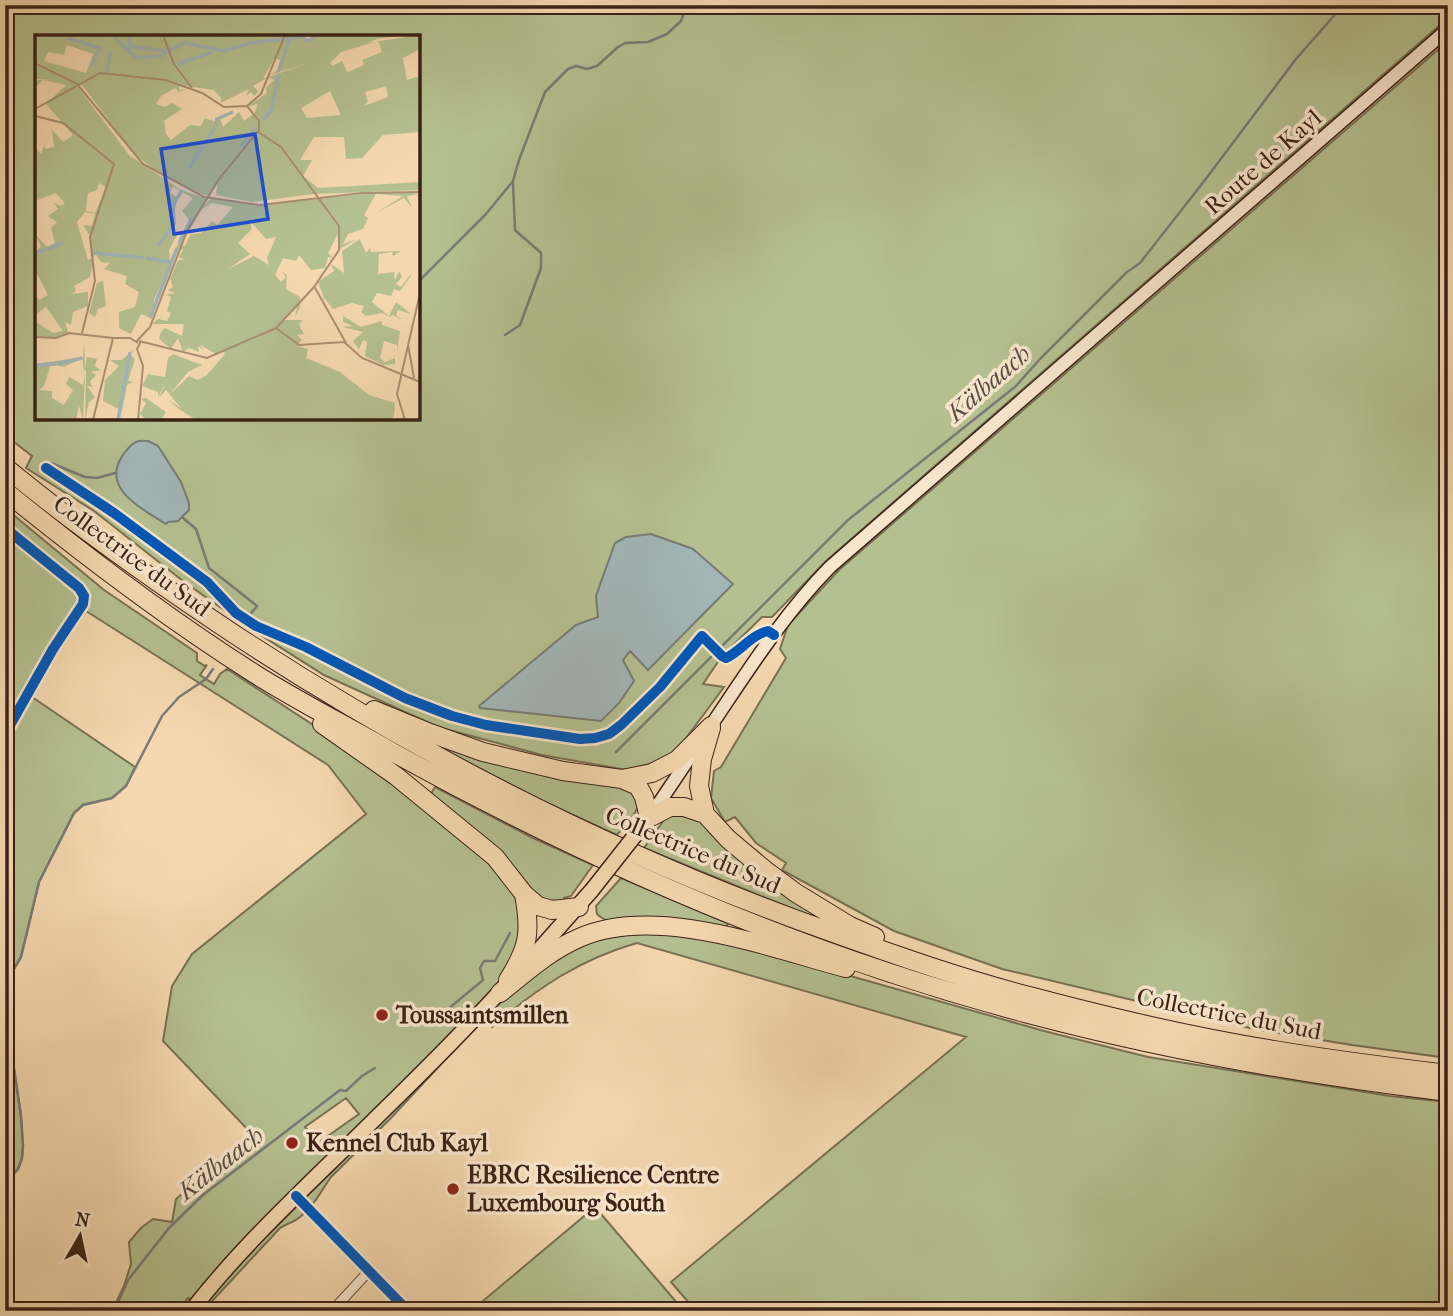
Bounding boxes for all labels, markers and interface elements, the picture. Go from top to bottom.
inset map [35,35,420,420]
street label: Route de Kayl [1199,103,1328,220]
water label: Kälbaach [938,338,1037,430]
street label: Collectrice du Sud [48,490,217,623]
street label: Collectrice du Sud [601,800,786,900]
street label: Collectrice du Sud [1134,982,1325,1046]
place label: Toussaintsmillen [395,1001,570,1029]
marker: Toussaintsmillen [374,1007,390,1023]
water label: Kälbaach [169,1120,270,1208]
place label: Kennel Club Kayl [306,1129,488,1157]
marker: Kennel Club Kayl [284,1135,300,1151]
place label: EBRC Resilience Centre Luxembourg South [467,1161,719,1217]
marker: EBRC Resilience Centre Luxembourg South [445,1181,461,1197]
north arrow [46,1200,116,1270]
text: N [74,1208,92,1232]

